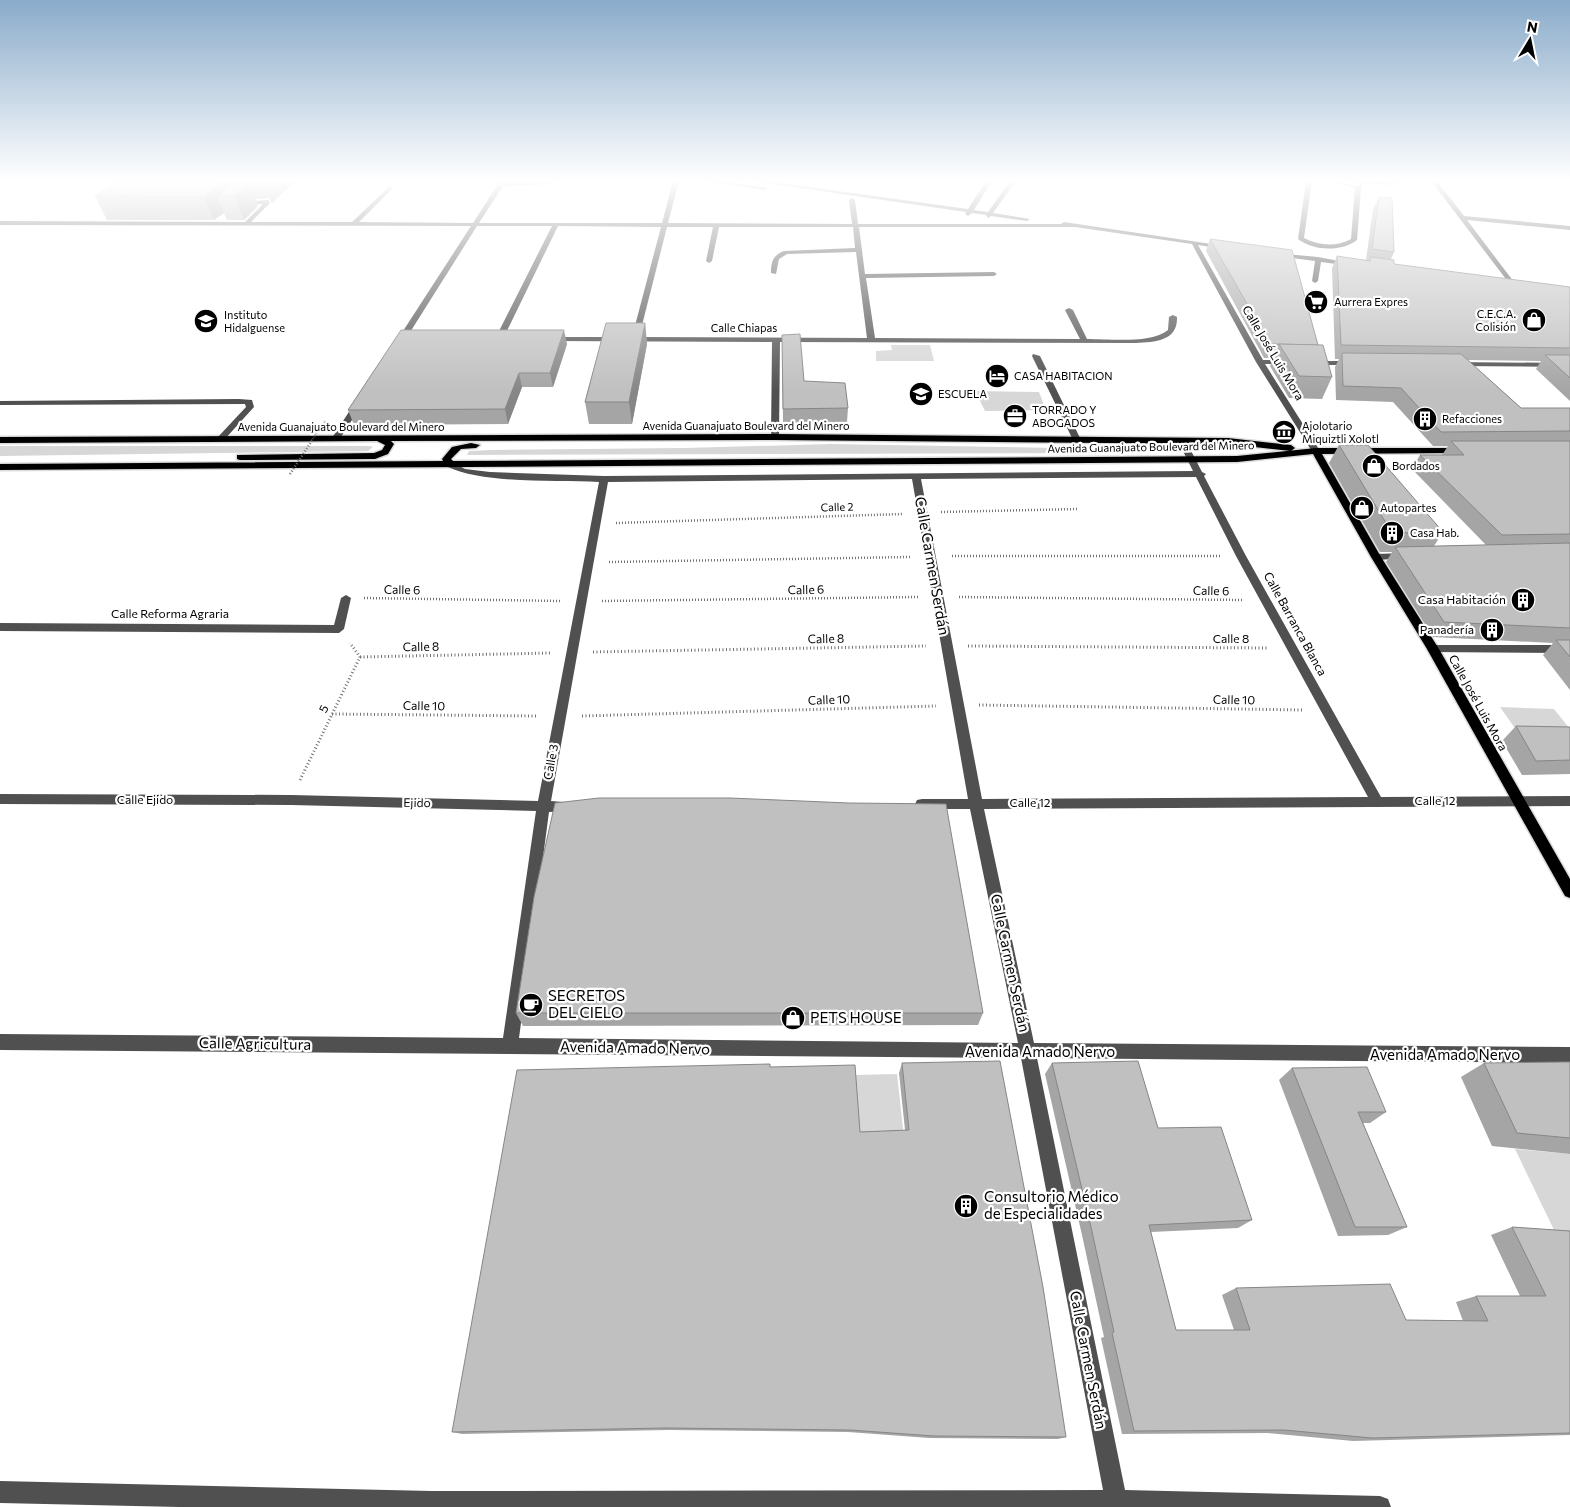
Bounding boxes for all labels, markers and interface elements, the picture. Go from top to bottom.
north arrow [1505,15,1555,65]
text: N [1526,17,1539,36]
supermarket icon: Aurrera Expres [1303,289,1329,315]
place label: Aurrera Expres [1334,295,1408,308]
street label: Calle José Luis Mora [1239,303,1308,403]
place label: C.E.C.A. Colisión [1476,307,1516,333]
shop icon: C.E.C.A. Colisión [1521,307,1547,333]
school or university icon: Instituto Hidalguense [193,308,219,334]
place label: Instituto Hidalguense [224,308,285,334]
street label: Calle Chiapas [711,321,777,334]
hotel icon: CASA HABITACION [984,363,1010,389]
place label: CASA HABITACION [1014,369,1113,382]
school or university icon: ESCUELA [908,381,934,407]
place label: ESCUELA [938,387,987,400]
office icon: TORRADO Y ABOGADOS [1002,403,1028,429]
place label: TORRADO Y ABOGADOS [1032,403,1096,429]
building icon: Refacciones [1412,406,1438,432]
place label: Refacciones [1442,412,1502,425]
street label: Avenida Guanajuato Boulevard del Minero [642,419,850,432]
museum icon: Ajolotario Miquiztli Xolotl [1271,419,1297,445]
place label: Ajolotario Miquiztli Xolotl [1302,419,1379,445]
street label: Avenida Guanajuato Boulevard del Minero [237,420,445,433]
street label: Avenida Guanajuato Boulevard del Minero [1047,438,1255,455]
shop icon: Bordados [1361,453,1387,479]
place label: Bordados [1392,459,1440,472]
street label: Calle Carmen Serdán [912,495,954,637]
shop icon: Autopartes [1349,495,1375,521]
street label: Calle 2 [820,499,854,514]
place label: Autopartes [1380,501,1437,514]
building icon: Casa Hab. [1379,520,1405,546]
place label: Casa Hab. [1410,526,1459,539]
street label: Calle Barranca Blanca [1262,569,1330,678]
street label: Calle 6 [384,582,420,596]
street label: Calle 6 [788,582,824,596]
street label: Calle 6 [1193,583,1229,597]
building icon: Casa Habitación [1510,587,1536,613]
place label: Casa Habitación [1418,592,1506,606]
street label: Calle Reforma Agraria [111,606,229,620]
building icon: Panadería [1479,617,1505,643]
place label: Panadería [1420,622,1474,636]
street label: Calle 8 [808,631,844,645]
street label: Calle 8 [1213,631,1249,645]
street label: Calle 8 [403,639,439,653]
street label: Calle José Luis Mora [1446,652,1511,754]
street label: Calle 10 [808,691,850,707]
street label: Calle 10 [1213,692,1255,706]
street label: Calle 10 [403,698,445,712]
street label: 5 [315,702,331,715]
street label: Calle 3 [540,743,560,781]
street label: Calle Ejido [117,792,173,806]
street label: Calle 12 [1414,793,1456,807]
street label: Ejido [403,795,431,809]
street label: Calle 12 [1009,795,1051,809]
street label: Calle Carmen Serdán [988,892,1034,1033]
place label: SECRETOS DEL CIELO [548,986,625,1021]
cafe icon: SECRETOS DEL CIELO [518,992,544,1018]
shop icon: PETS HOUSE [780,1005,806,1031]
place label: PETS HOUSE [810,1008,902,1026]
street label: Calle Agricultura [199,1033,311,1053]
street label: Avenida Amado Nervo [560,1037,710,1057]
street label: Avenida Amado Nervo [965,1042,1115,1060]
street label: Avenida Amado Nervo [1370,1045,1520,1063]
place label: Consultorio Médico de Especialidades [984,1187,1119,1222]
building icon: Consultorio Médico de Especialidades [953,1193,979,1219]
street label: Calle Carmen Serdán [1067,1289,1111,1431]

